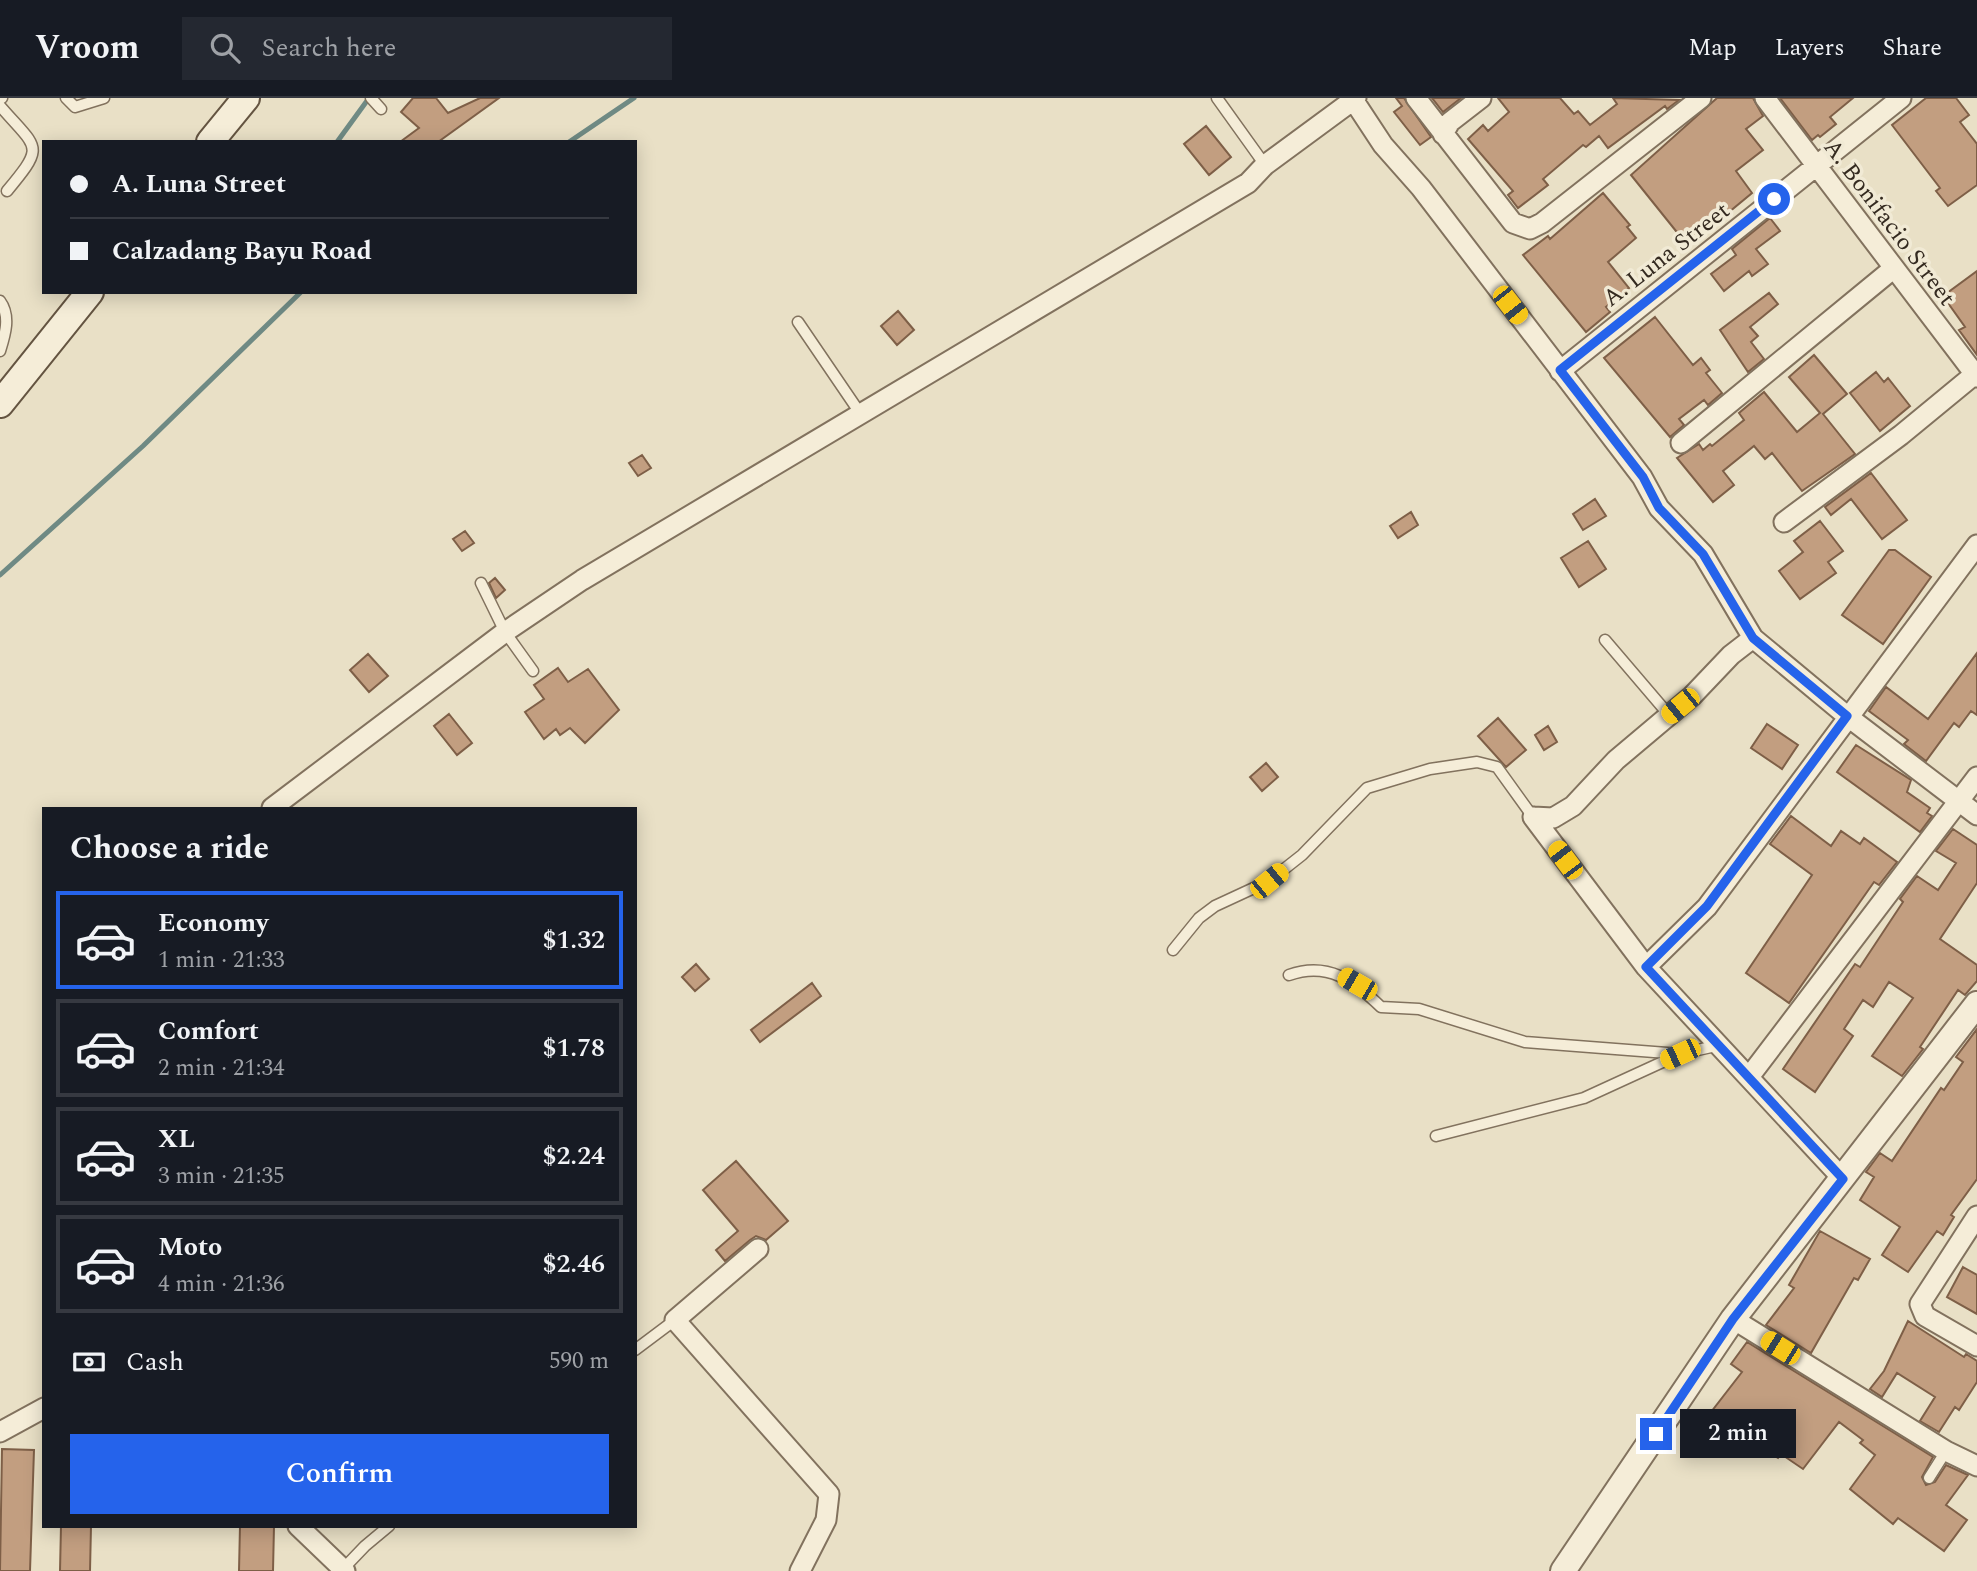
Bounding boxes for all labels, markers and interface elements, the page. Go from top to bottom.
search box [182,17,672,80]
text: Vroom [35,23,140,73]
text: Search here [262,28,396,68]
icon: search [206,29,244,67]
text: Map [1688,30,1737,66]
text: Layers [1775,30,1845,66]
text: Share [1883,30,1942,66]
street label: A. Bonifacio Street [1814,131,1964,314]
text: A. Luna Street [112,164,286,204]
route start [1758,183,1790,215]
street label: A. Luna Street [1595,193,1738,316]
text: Calzadang Bayu Road [112,231,372,271]
car [1489,282,1532,328]
car [1658,685,1703,727]
text: Choose a ride [70,824,269,873]
car [1544,837,1587,883]
car [1247,860,1292,902]
text: Economy [158,903,268,943]
icon: car [74,909,137,972]
text: $1.32 [542,920,605,960]
text: 1 min · 21:33 [158,943,285,978]
car [1334,964,1381,1004]
text: Comfort [158,1011,259,1051]
icon: car [74,1017,137,1080]
text: $1.78 [542,1028,605,1068]
car [1657,1036,1704,1072]
text: 2 min · 21:34 [158,1051,285,1086]
text: XL [158,1119,195,1159]
icon: car [74,1125,137,1188]
text: $2.24 [542,1136,605,1176]
text: 3 min · 21:35 [158,1159,285,1194]
text: Moto [158,1227,222,1267]
icon: car [74,1233,137,1296]
text: $2.46 [542,1244,605,1284]
text: 4 min · 21:36 [158,1267,285,1302]
car [1757,1328,1804,1368]
text: Cash [126,1342,184,1382]
icon: cash [70,1343,108,1381]
text: 590 m [549,1344,609,1379]
callout: 2 min [1680,1410,1796,1458]
text: 2 min [1708,1416,1768,1451]
route end [1640,1418,1672,1450]
button: Confirm [70,1434,609,1514]

